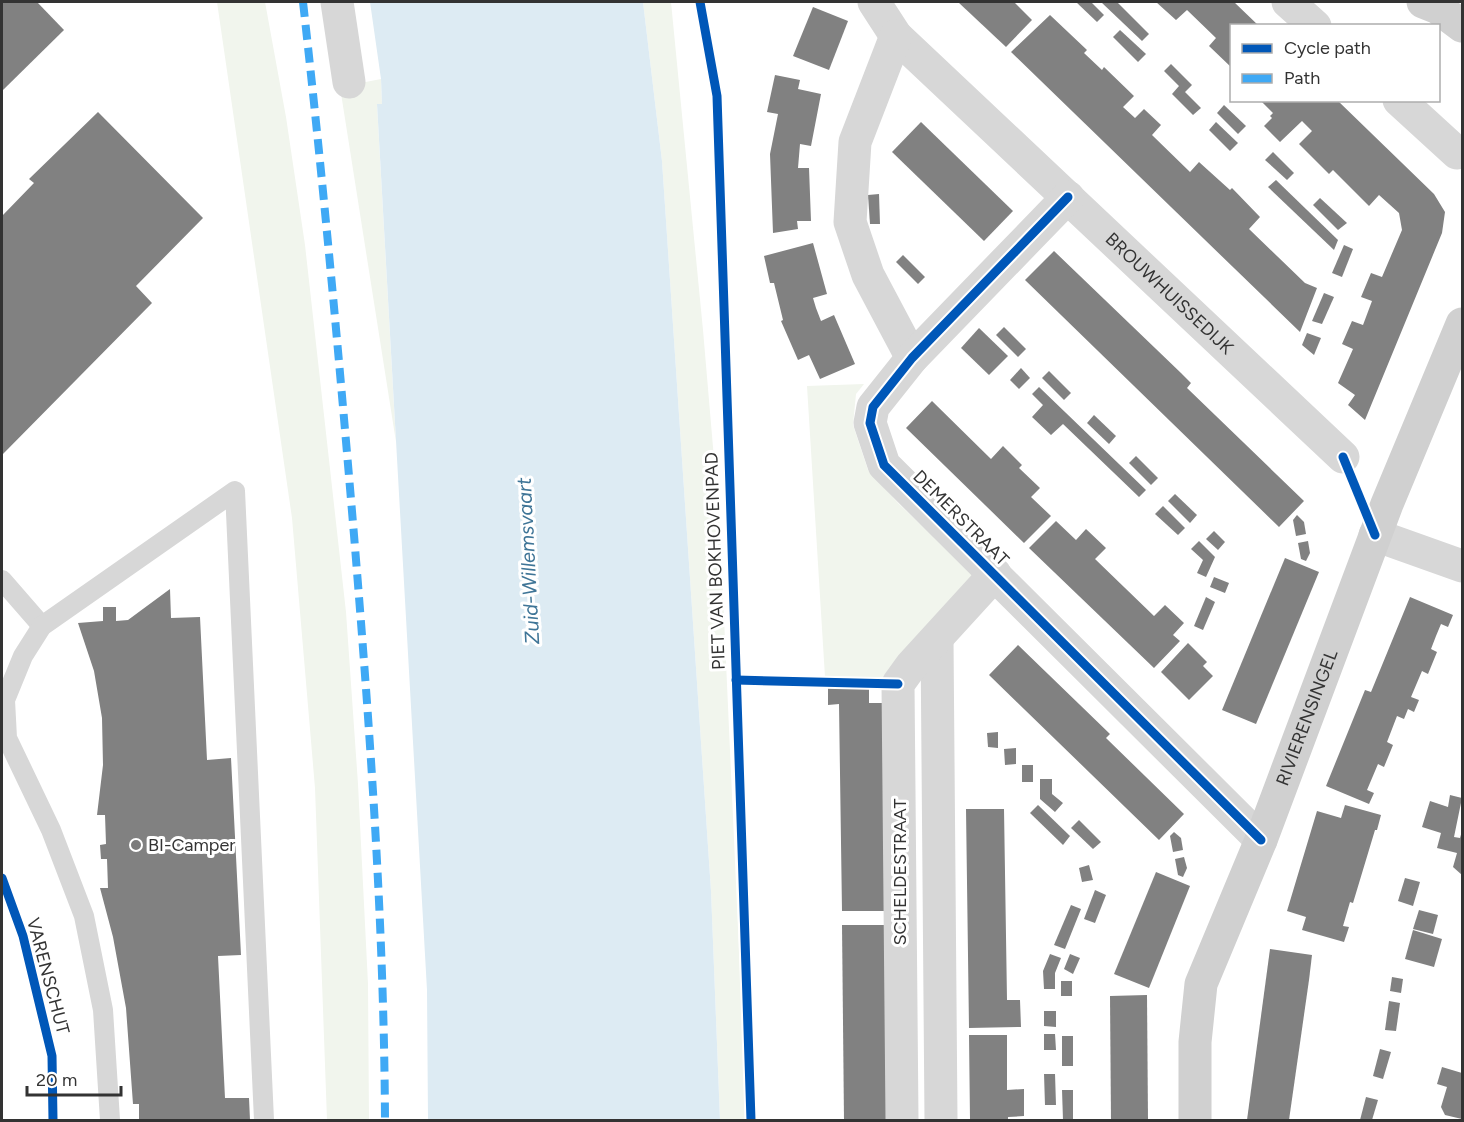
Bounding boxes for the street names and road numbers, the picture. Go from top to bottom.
street label: BROUWHUISSEDIJK [1101,228,1238,359]
street label: PIET VAN BOKHOVENPAD [700,452,730,670]
street label: DEMERSTRAAT [908,465,1014,571]
street label: RIVIERENSINGEL [1271,646,1343,789]
street label: SCHELDESTRAAT [889,798,911,945]
street label: VARENSCHUT [22,915,74,1037]

